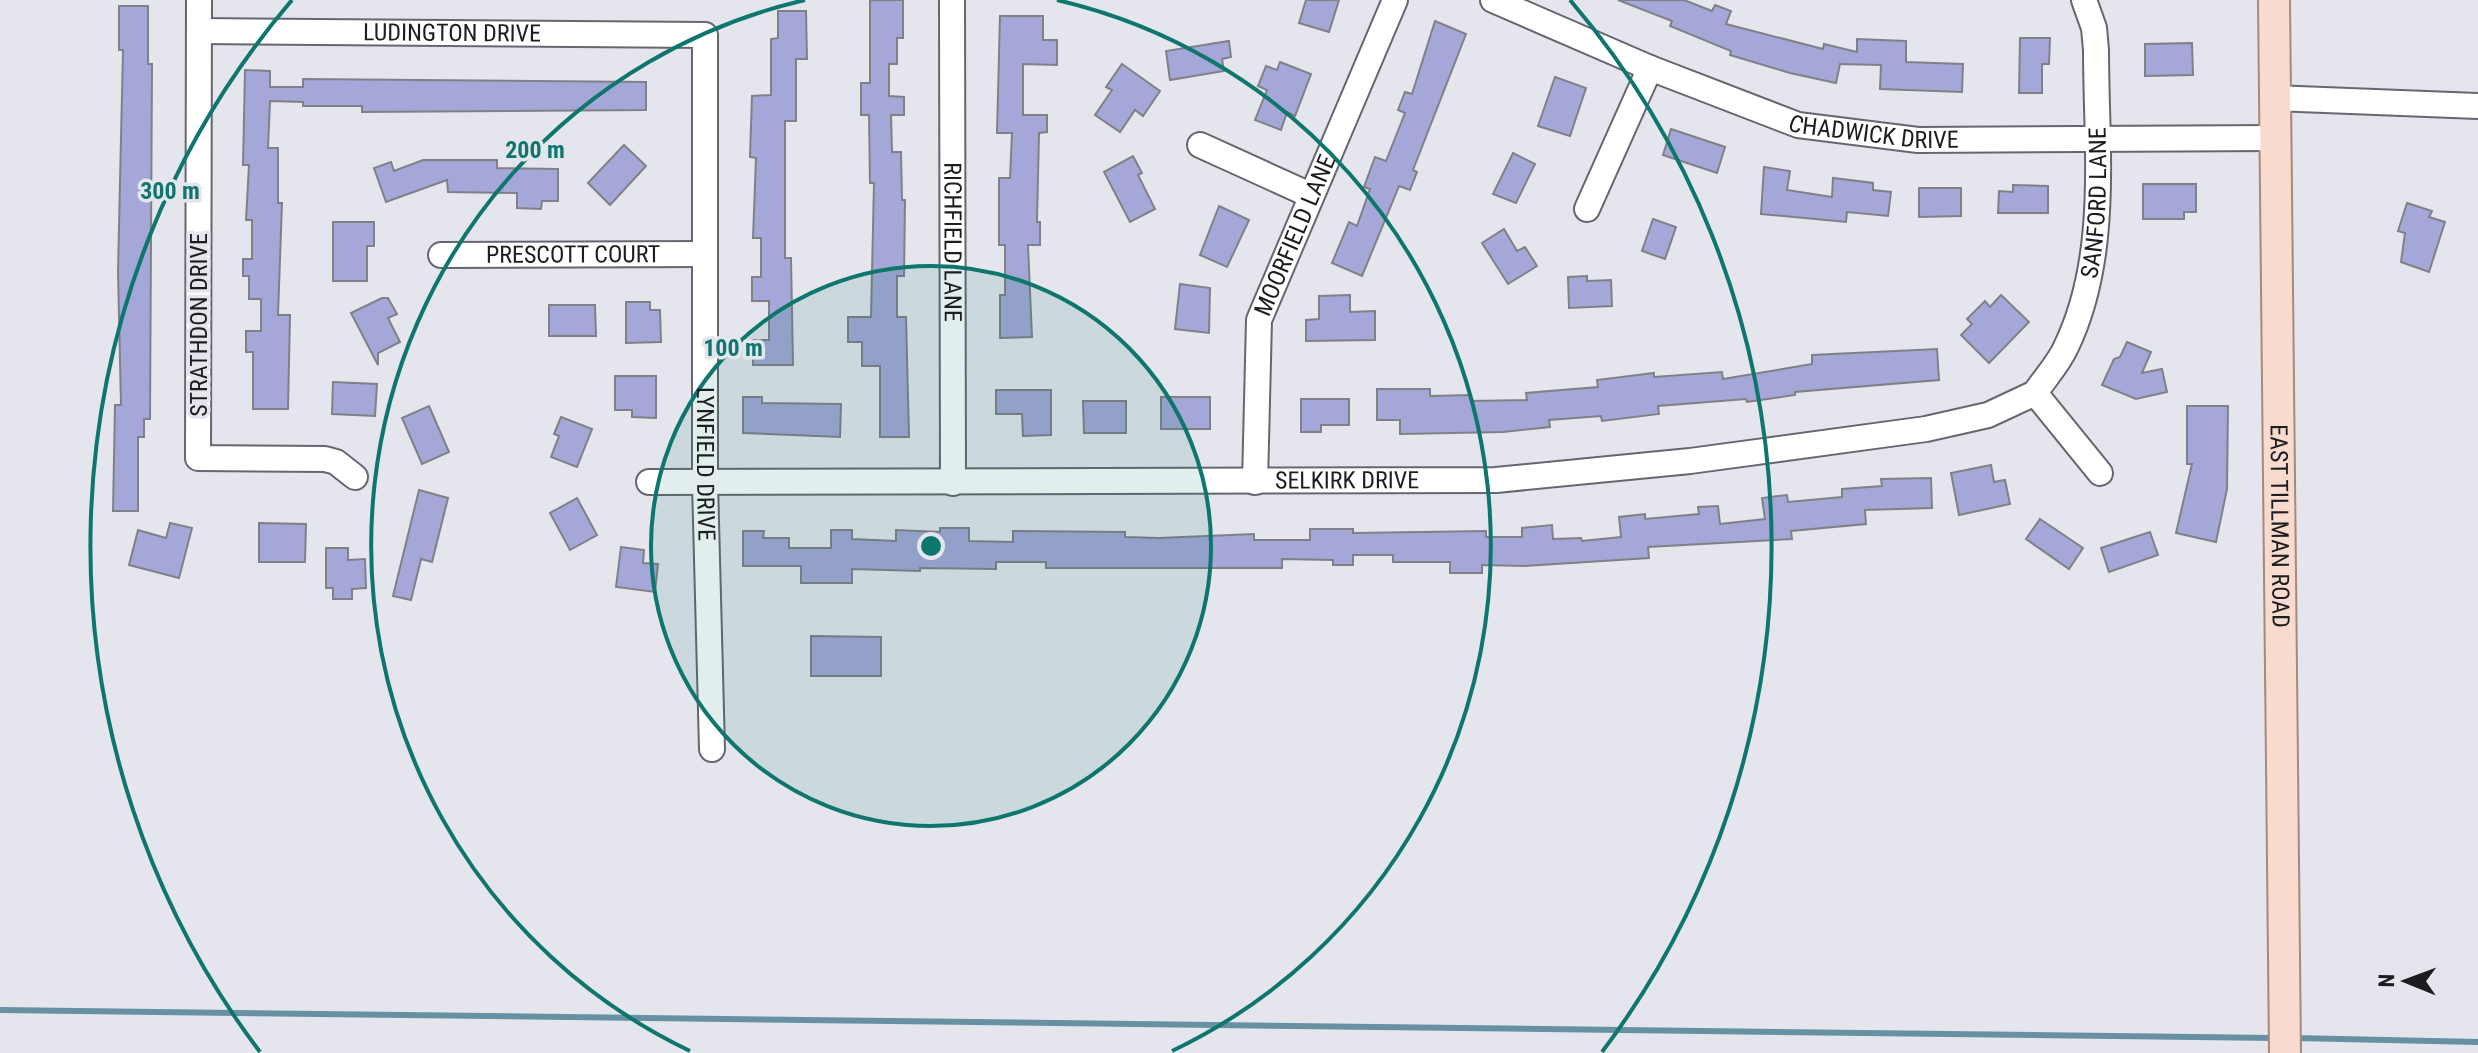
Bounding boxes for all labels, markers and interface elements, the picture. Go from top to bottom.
street label: LUDINGTON DRIVE [363,18,541,48]
street label: CHADWICK DRIVE [1785,109,1959,154]
street label: SANFORD LANE [2075,127,2112,281]
text: 200 m [505,136,565,164]
street label: MOORFIELD LANE [1248,151,1342,320]
street label: RICHFIELD LANE [938,162,967,322]
text: 300 m [140,177,200,205]
street label: STRATHDON DRIVE [185,233,213,417]
street label: PRESCOTT COURT [486,240,660,269]
text: 100 m [703,334,763,362]
street label: LYNFIELD DRIVE [691,387,721,541]
street label: EAST TILLMAN ROAD [2264,424,2295,628]
street label: SELKIRK DRIVE [1275,466,1419,495]
centre of rings [917,532,945,560]
north arrow [2366,941,2446,1021]
text: N [2374,974,2399,988]

